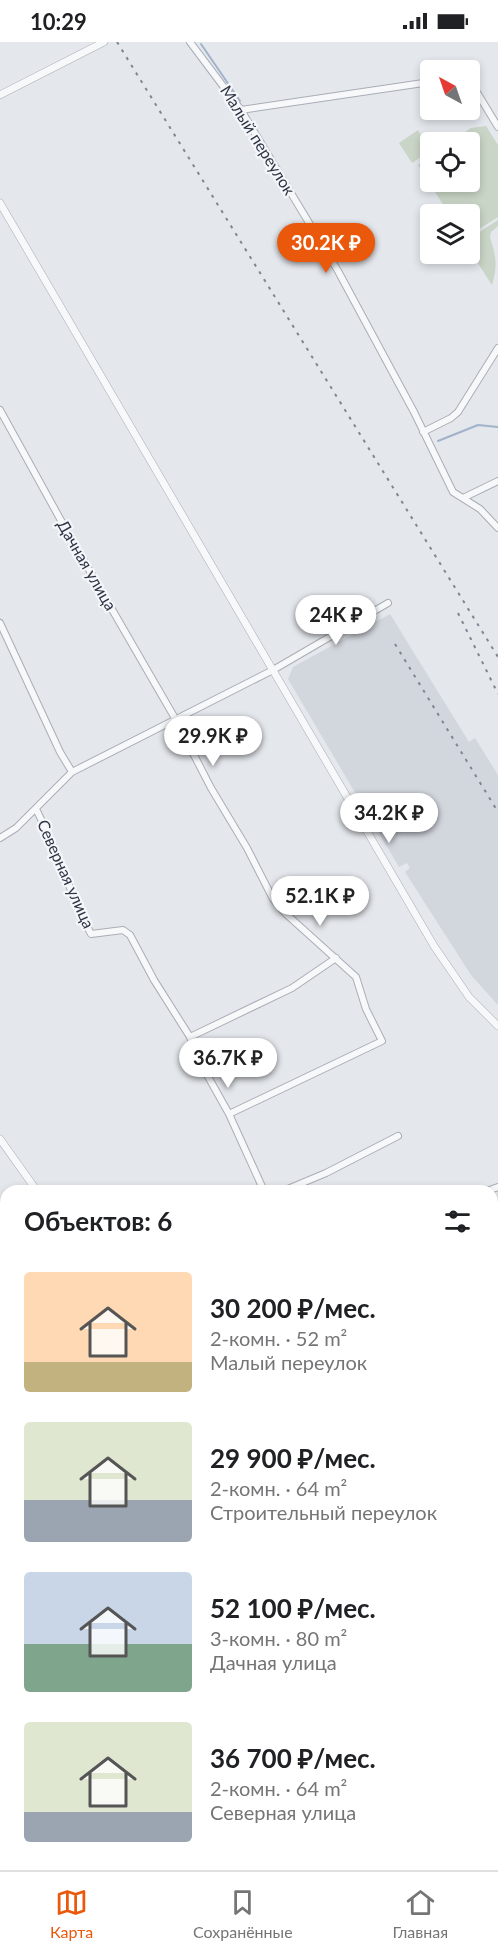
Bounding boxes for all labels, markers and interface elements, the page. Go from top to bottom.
text: 10:29 [30,8,87,35]
north arrow [420,60,480,120]
map controls [420,60,480,264]
street label: Малый переулок [217,81,300,199]
button: locate [420,132,480,192]
button: layers [420,204,480,264]
pin: 30.2K ₽ [271,223,381,274]
text: 30.2K ₽ [291,230,361,254]
street label: Дачная улица [54,516,121,613]
pin: 24K ₽ [294,595,378,646]
text: 24K ₽ [309,602,363,626]
pin: 29.9K ₽ [158,716,268,767]
text: 29.9K ₽ [178,723,248,747]
pin: 34.2K ₽ [334,793,444,844]
text: 34.2K ₽ [354,800,424,824]
street label: Северная улица [34,816,99,931]
pin: 52.1K ₽ [265,876,375,927]
text: 52.1K ₽ [285,883,355,907]
pin: 36.7K ₽ [173,1038,283,1089]
text: 36.7K ₽ [193,1045,263,1069]
text: Объектов: 6 [24,1205,172,1237]
icon: filters [441,1205,474,1238]
text: 30 200 ₽/мес. [210,1292,376,1324]
icon: home [72,1296,144,1368]
text: 2-комн. · 52 m² [210,1326,347,1350]
text: Малый переулок [210,1350,367,1374]
text: 29 900 ₽/мес. [210,1442,376,1474]
icon: home [72,1446,144,1518]
text: 2-комн. · 64 m² [210,1476,347,1500]
text: Строительный переулок [210,1500,437,1524]
text: 52 100 ₽/мес. [210,1592,376,1624]
icon: home [72,1596,144,1668]
text: 3-комн. · 80 m² [210,1626,347,1650]
text: Дачная улица [210,1650,337,1674]
text: 36 700 ₽/мес. [210,1742,376,1774]
icon: home [72,1746,144,1818]
text: 2-комн. · 64 m² [210,1776,347,1800]
text: Северная улица [210,1800,356,1824]
tab: Карта [50,1886,93,1941]
tab: Сохранённые [193,1886,293,1941]
tab: Главная [392,1886,448,1941]

